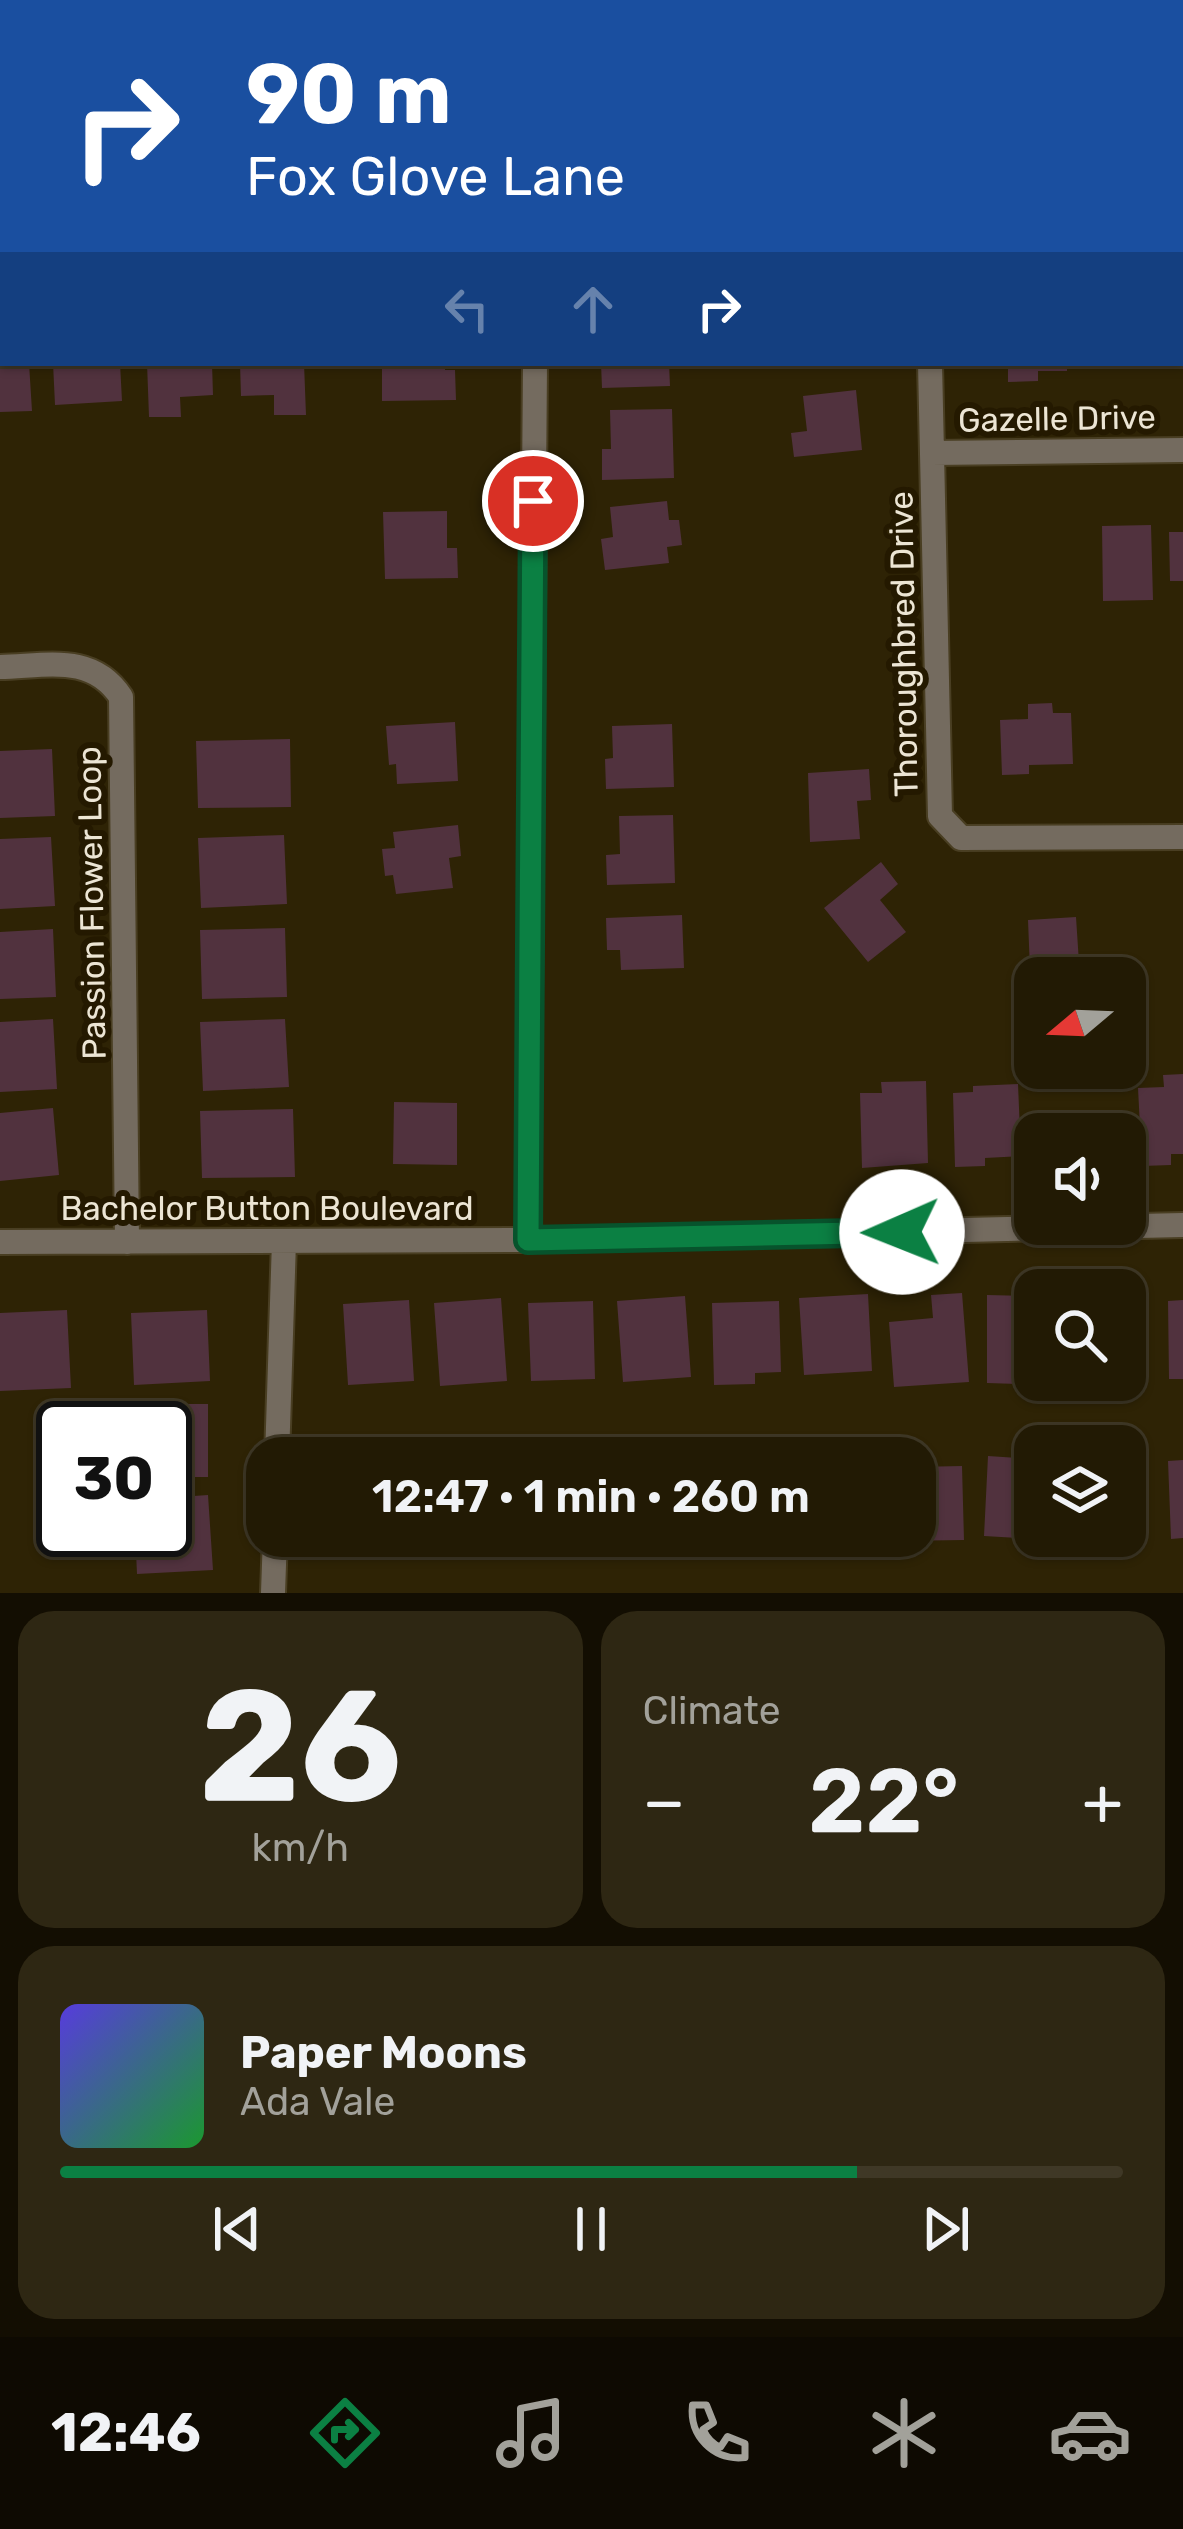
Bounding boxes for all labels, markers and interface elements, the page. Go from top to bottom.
text: 90 m [246,44,452,144]
icon: right [48,48,204,204]
text: Fox Glove Lane [246,145,625,209]
icon: left [434,276,500,342]
icon: ahead [560,276,626,342]
icon: right [686,276,752,342]
street label: Gazelle Drive [958,397,1156,440]
pin [482,450,584,552]
icon: arrive [500,468,566,534]
street label: Thoroughbred Drive [881,491,926,797]
street label: Passion Flower Loop [69,746,114,1060]
north arrow [1014,957,1146,1089]
map controls [1014,957,1146,1557]
button: sound [1014,1113,1146,1245]
position arrow [839,1169,965,1295]
street label: Bachelor Button Boulevard [60,1189,474,1228]
button: search [1014,1269,1146,1401]
speed limit sign: 30 [36,1401,192,1557]
button: layers [1014,1425,1146,1557]
text: 12:47 · 1 min · 260 m [372,1470,810,1523]
text: 26 [199,1654,402,1839]
text: Climate [643,1688,781,1734]
text: 22° [808,1748,959,1855]
text: − [643,1762,685,1841]
text: + [1082,1762,1123,1841]
text: km/h [252,1825,349,1871]
text: Paper Moons [240,2026,527,2079]
text: Ada Vale [240,2079,395,2125]
icon: previous [204,2196,270,2262]
icon: pause [558,2196,624,2262]
icon: next [913,2196,979,2262]
icon: directions [303,2391,387,2475]
icon: music [489,2391,573,2475]
icon: phone [675,2391,759,2475]
icon: climate [862,2391,946,2475]
icon: car [1048,2391,1132,2475]
text: 12:46 [51,2401,201,2465]

